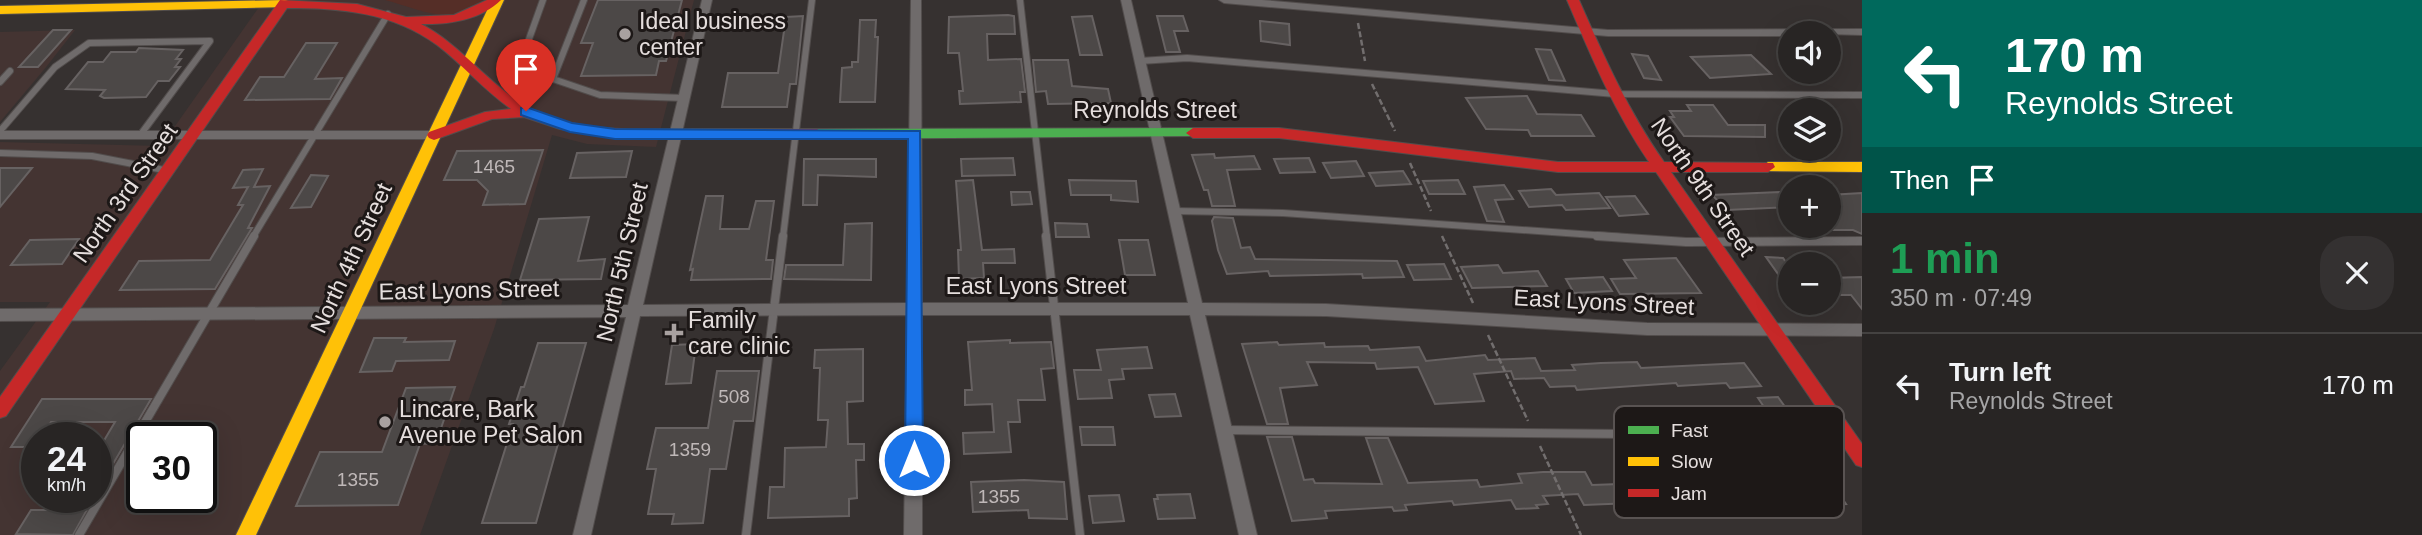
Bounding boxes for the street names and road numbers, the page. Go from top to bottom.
street label: Reynolds Street [1073,97,1237,123]
street label: North 9th Street [1646,113,1761,261]
street label: North 3rd Street [67,118,183,267]
street label: North 4th Street [305,178,397,337]
street label: North 5th Street [591,179,653,344]
street label: East Lyons Street [946,273,1127,299]
street label: East Lyons Street [378,275,560,305]
street label: East Lyons Street [1513,284,1696,320]

